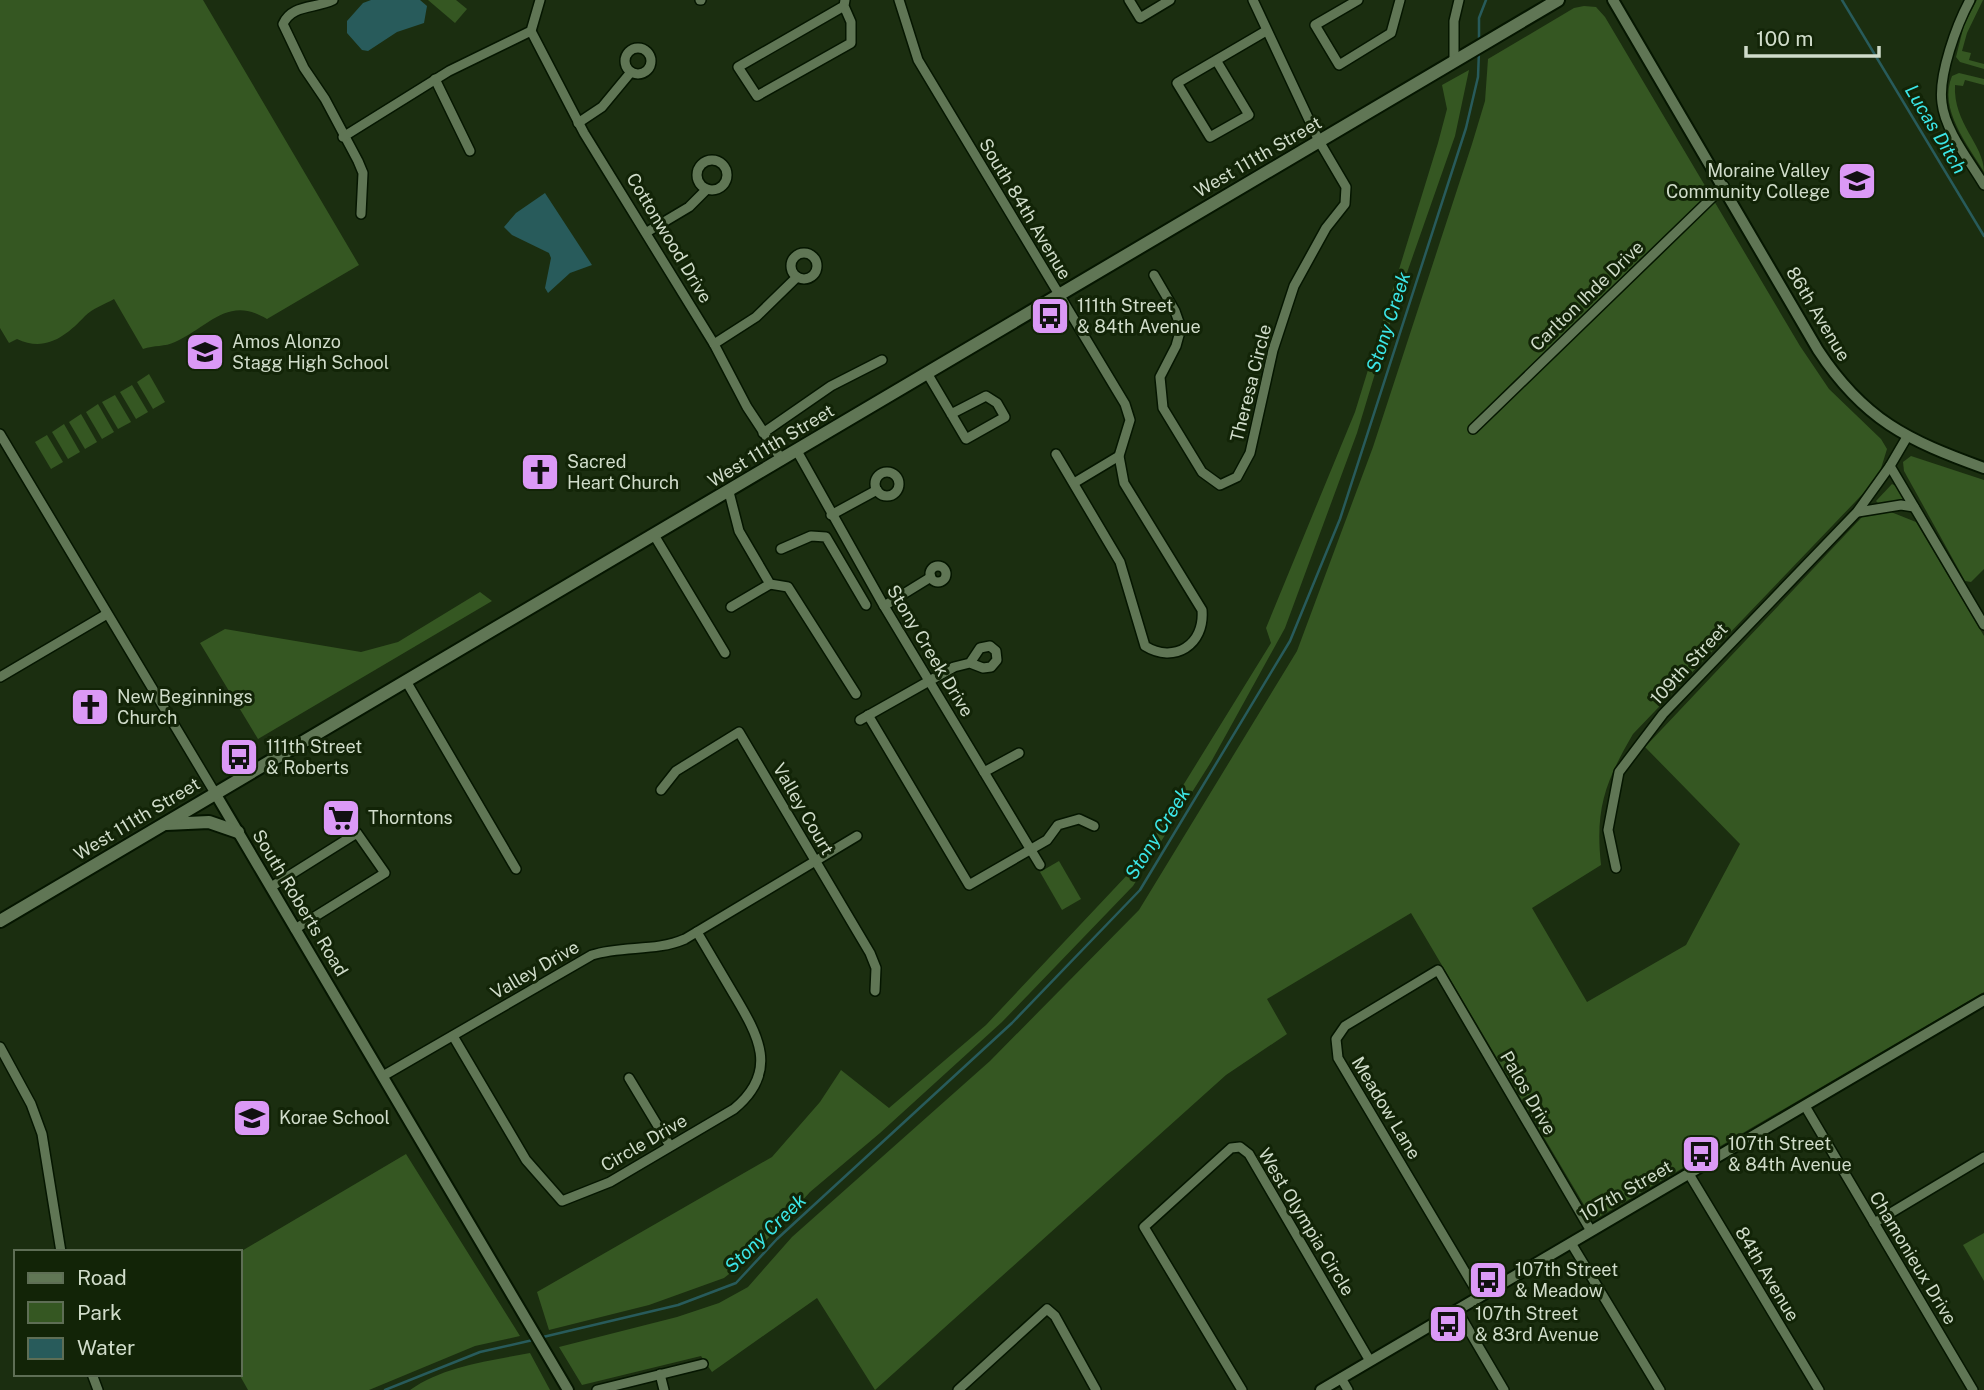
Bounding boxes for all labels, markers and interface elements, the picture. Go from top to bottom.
scale bar [1746,14,1879,58]
text: 100 m [1756,26,1813,51]
water label: Lucas Ditch [1901,81,1971,177]
street label: West 111th Street [1191,112,1325,201]
street label: South 84th Avenue [975,134,1076,283]
place label: Moraine Valley Community College [1666,160,1830,202]
school or university icon: Moraine Valley Community College [1836,160,1878,202]
street label: Cottonwood Drive [622,169,716,306]
street label: Carlton Ihde Drive [1526,236,1648,355]
street label: 86th Avenue [1782,263,1855,365]
water label: Stony Creek [1361,268,1415,375]
bus stop icon: 111th Street & 84th Avenue [1029,295,1071,337]
place label: 111th Street & 84th Avenue [1077,295,1201,337]
street label: Theresa Circle [1226,322,1275,444]
school or university icon: Amos Alonzo Stagg High School [184,331,226,373]
place label: Amos Alonzo Stagg High School [232,331,389,373]
street label: West 111th Street [704,400,837,491]
church icon: Sacred Heart Church [519,451,561,493]
place label: Sacred Heart Church [567,451,679,493]
street label: Stony Creek Drive [883,581,978,720]
street label: 109th Street [1646,619,1732,709]
church icon: New Beginnings Church [69,686,111,728]
place label: New Beginnings Church [117,686,253,728]
bus stop icon: 111th Street & Roberts [218,736,260,778]
place label: 111th Street & Roberts [266,736,362,778]
street label: Valley Court [769,759,838,858]
street label: West 111th Street [70,773,203,864]
water label: Stony Creek [1120,782,1194,883]
supermarket icon: Thorntons [320,797,362,839]
place label: Thorntons [368,807,453,828]
street label: South Roberts Road [248,826,352,980]
street label: Valley Drive [487,936,583,1003]
street label: Palos Drive [1496,1047,1561,1138]
street label: Meadow Lane [1348,1053,1425,1163]
school or university icon: Korae School [231,1097,273,1139]
place label: Korae School [279,1107,390,1128]
street label: Circle Drive [597,1109,691,1176]
bus stop icon: 107th Street & 84th Avenue [1680,1133,1722,1175]
place label: 107th Street & 84th Avenue [1728,1133,1852,1175]
street label: West Olympia Circle [1254,1144,1359,1299]
street label: 107th Street [1576,1156,1676,1225]
street label: Chamonieux Drive [1865,1187,1961,1328]
water label: Stony Creek [720,1188,811,1277]
street label: 84th Avenue [1731,1223,1804,1325]
legend [14,1250,242,1376]
bus stop icon: 107th Street & Meadow [1467,1259,1509,1301]
place label: 107th Street & Meadow [1515,1259,1618,1301]
text: Road [77,1265,127,1290]
text: Park [77,1300,122,1325]
bus stop icon: 107th Street & 83rd Avenue [1427,1303,1469,1345]
place label: 107th Street & 83rd Avenue [1475,1303,1599,1345]
text: Water [77,1335,135,1360]

